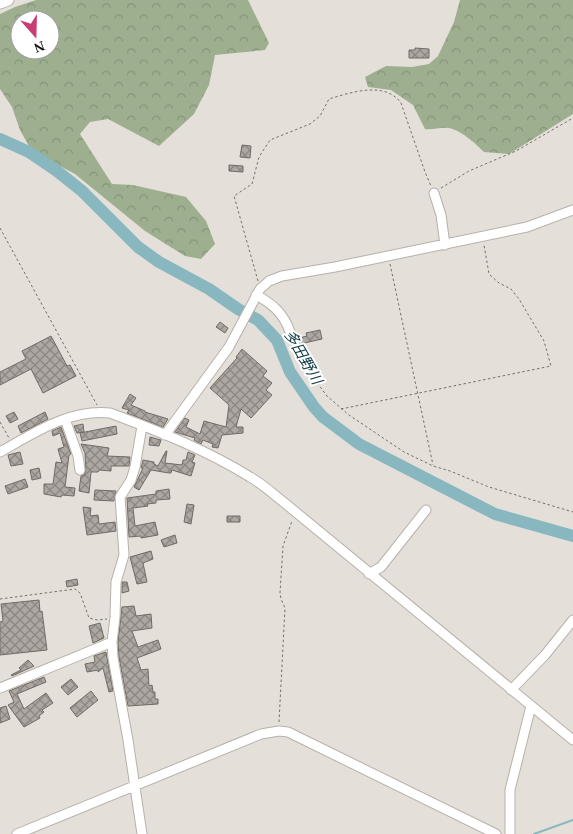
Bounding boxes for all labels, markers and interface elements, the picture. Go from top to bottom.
north arrow [10,10,60,60]
text: N [32,38,47,56]
water label: 多田野川 [281,327,326,389]

